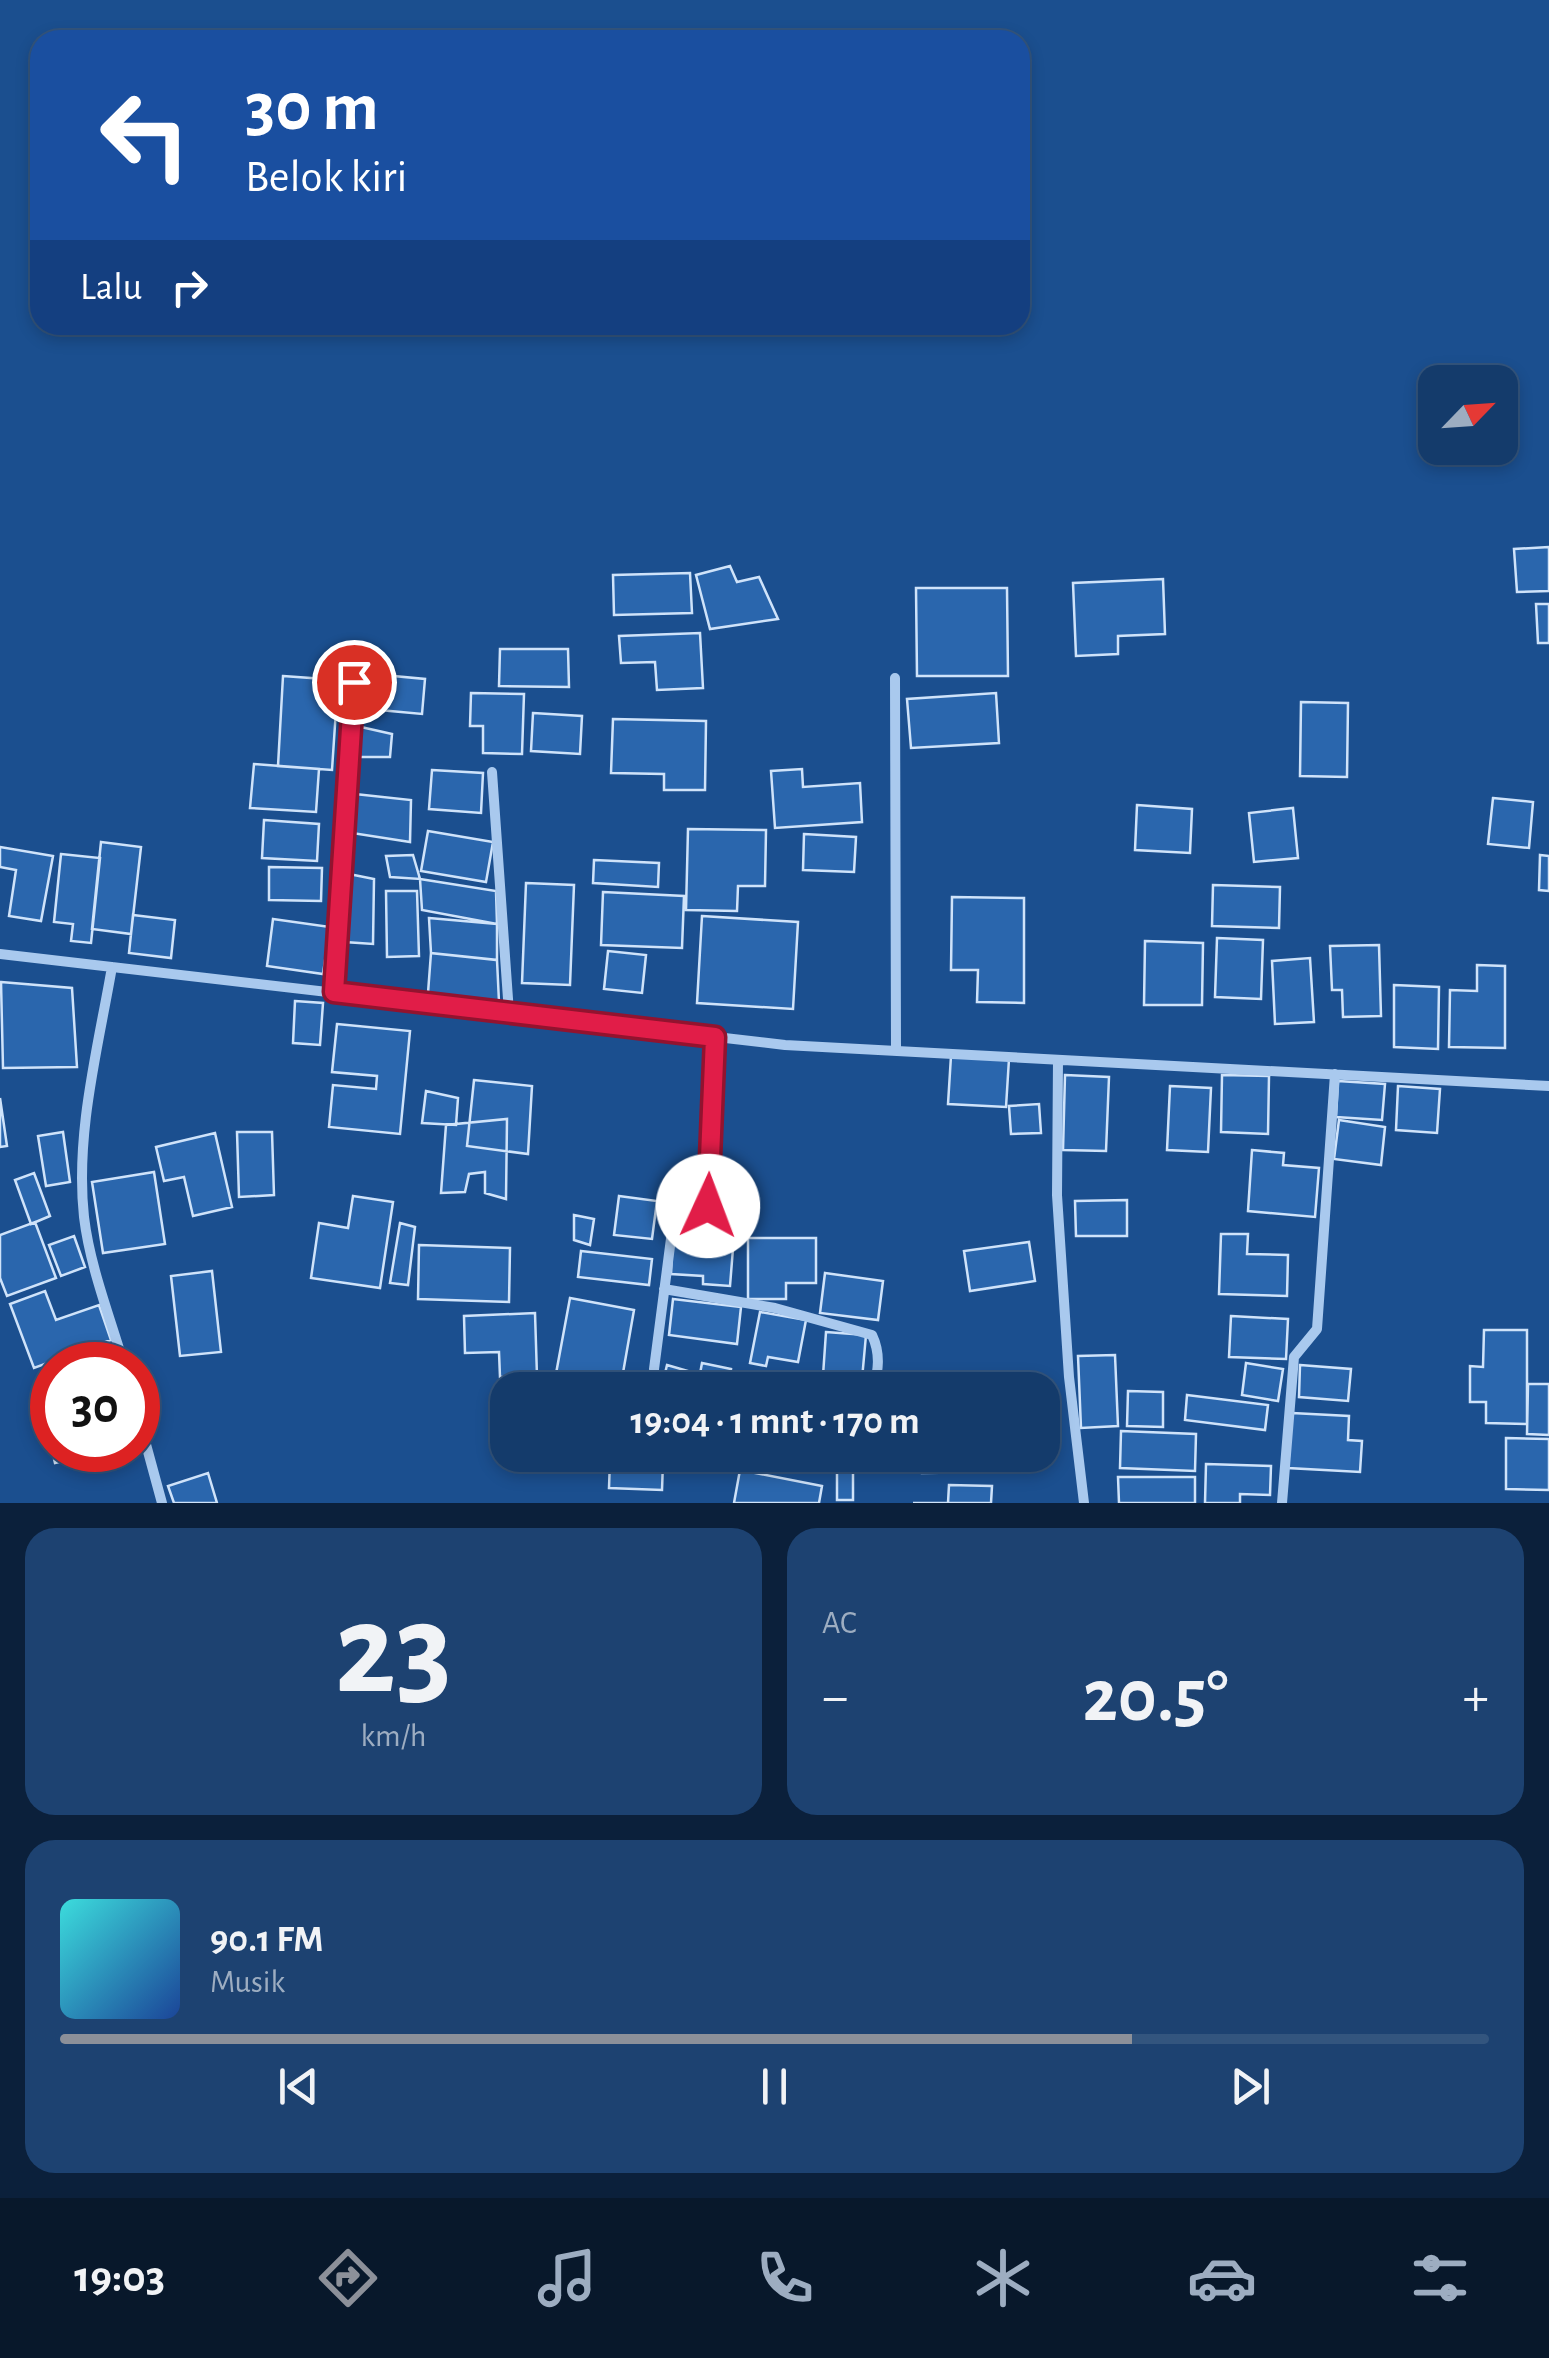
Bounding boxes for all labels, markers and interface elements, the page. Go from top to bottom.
icon: left [80,70,210,200]
text: 30 m [245,73,379,143]
text: Belok kiri [245,155,407,200]
icon: right [162,260,217,315]
text: Lalu [80,269,142,307]
north arrow [1418,365,1518,465]
map controls [1418,365,1518,465]
pin [312,640,397,725]
icon: arrive [327,655,382,710]
position arrow [656,1154,760,1258]
speed limit sign: 30 [30,1342,160,1472]
text: 19:04 · 1 mnt · 170 m [630,1403,920,1441]
text: 23 [335,1587,452,1717]
text: AC [822,1607,857,1639]
text: 20.5° [1083,1660,1228,1735]
text: − [822,1670,848,1725]
text: + [1463,1670,1489,1725]
text: km/h [360,1720,427,1752]
text: 90.1 FM [210,1921,324,1959]
text: Musik [210,1966,285,1998]
icon: previous [271,2059,326,2114]
icon: pause [747,2059,802,2114]
icon: next [1223,2059,1278,2114]
icon: directions [313,2243,383,2313]
icon: music [532,2243,602,2313]
icon: phone [750,2243,820,2313]
icon: climate [968,2243,1038,2313]
icon: car [1187,2243,1257,2313]
icon: filters [1405,2243,1475,2313]
text: 19:03 [74,2255,165,2300]

